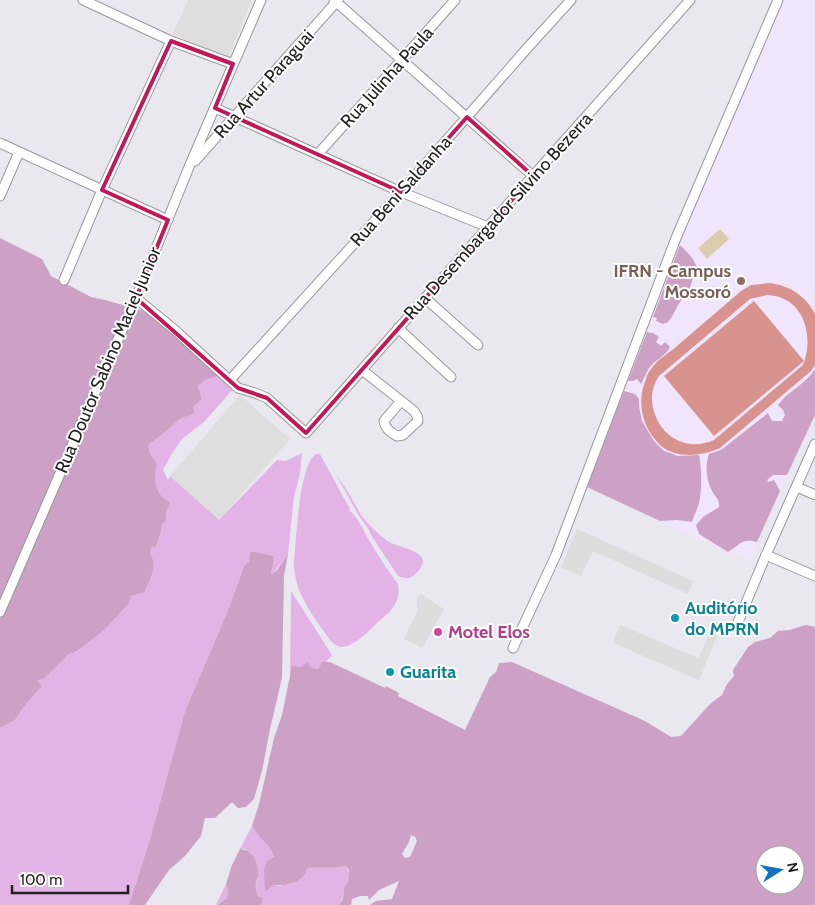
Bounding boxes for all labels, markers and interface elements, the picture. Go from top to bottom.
street label: Rua Julinha Paula [336,22,438,132]
street label: Rua Artur Paraguai [209,25,319,143]
street label: Rua Desembargador Silvino Bezerra [399,108,597,324]
street label: Rua Beni Saldanha [346,131,457,251]
street label: Rua Doutor Sabino Maciel Junior [50,243,166,476]
place label: IFRN - Campus Mossoró [613,260,731,303]
marker: IFRN - Campus Mossoró [735,275,747,287]
place label: Auditório do MPRN [685,597,759,640]
marker: Auditório do MPRN [669,612,681,624]
place label: Motel Elos [448,621,530,643]
marker: Motel Elos [432,626,444,638]
place label: Guarita [400,661,456,683]
marker: Guarita [384,666,396,678]
north arrow [755,845,805,895]
text: N [783,861,803,874]
scale bar [12,862,129,894]
text: 100 m [20,871,62,889]

